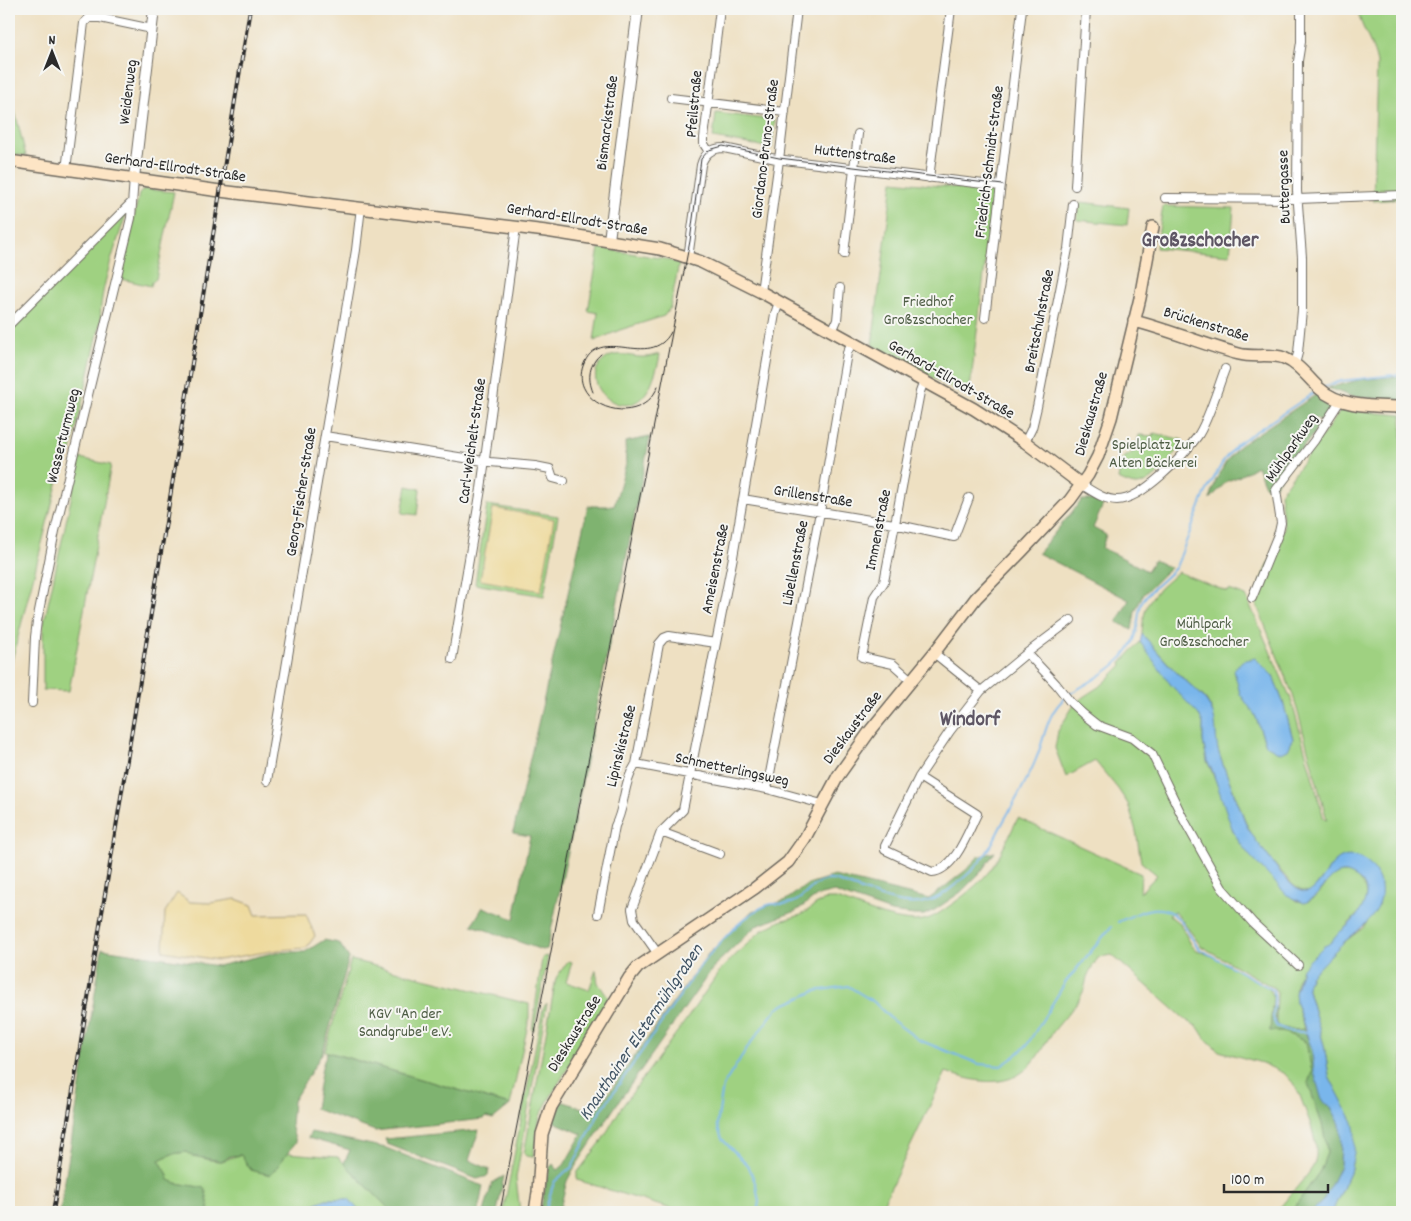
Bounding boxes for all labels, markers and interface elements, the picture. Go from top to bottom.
north arrow [28,28,78,78]
text: N [49,31,56,51]
street label: Weidenweg [114,58,144,126]
street label: Pfeilstraße [681,69,709,139]
street label: Bismarckstraße [591,74,625,172]
street label: Giordano-Bruno-Straße [746,78,786,220]
street label: Friedrich-Schmidt-Straße [969,85,1011,239]
street label: Huttenstraße [813,139,897,171]
street label: Gerhard-Ellrodt-Straße [103,147,247,189]
street label: Buttergasse [1272,149,1298,225]
street label: Gerhard-Ellrodt-Straße [505,197,649,243]
district label: Großzschocher [1141,227,1260,257]
street label: Breitschuhstraße [1019,267,1061,375]
park label: Friedhof Großzschocher [883,291,973,332]
street label: Brückenstraße [1160,301,1252,349]
street label: Gerhard-Ellrodt-Straße [883,334,1019,426]
street label: Dieskaustraße [1069,369,1115,459]
street label: Carl-Weichelt-Straße [453,377,493,505]
street label: Wasserturmweg [41,386,87,486]
street label: Mühlparkweg [1260,409,1324,487]
street label: Georg-Fischer-Straße [280,426,324,558]
park label: Spielplatz Zur Alten Bäckerei [1109,434,1197,475]
street label: Grillenstraße [772,479,854,515]
street label: Immenstraße [860,488,898,572]
street label: Libellenstraße [776,518,816,608]
street label: Ameisenstraße [696,522,736,616]
park label: Mühlpark Großzschocher [1159,613,1249,654]
street label: Dieskaustraße [818,686,888,770]
street label: Lipinskistraße [601,702,643,790]
district label: Windorf [940,706,1002,736]
street label: Schmetterlingsweg [673,747,791,793]
water label: Knauthainer Elstermühlgraben [574,939,711,1126]
street label: Dieskaustraße [542,991,608,1077]
park label: KGV "An der Sandgrube" e.V. [359,1003,451,1044]
scale bar [1224,1161,1327,1193]
text: 100 m [1231,1170,1264,1192]

